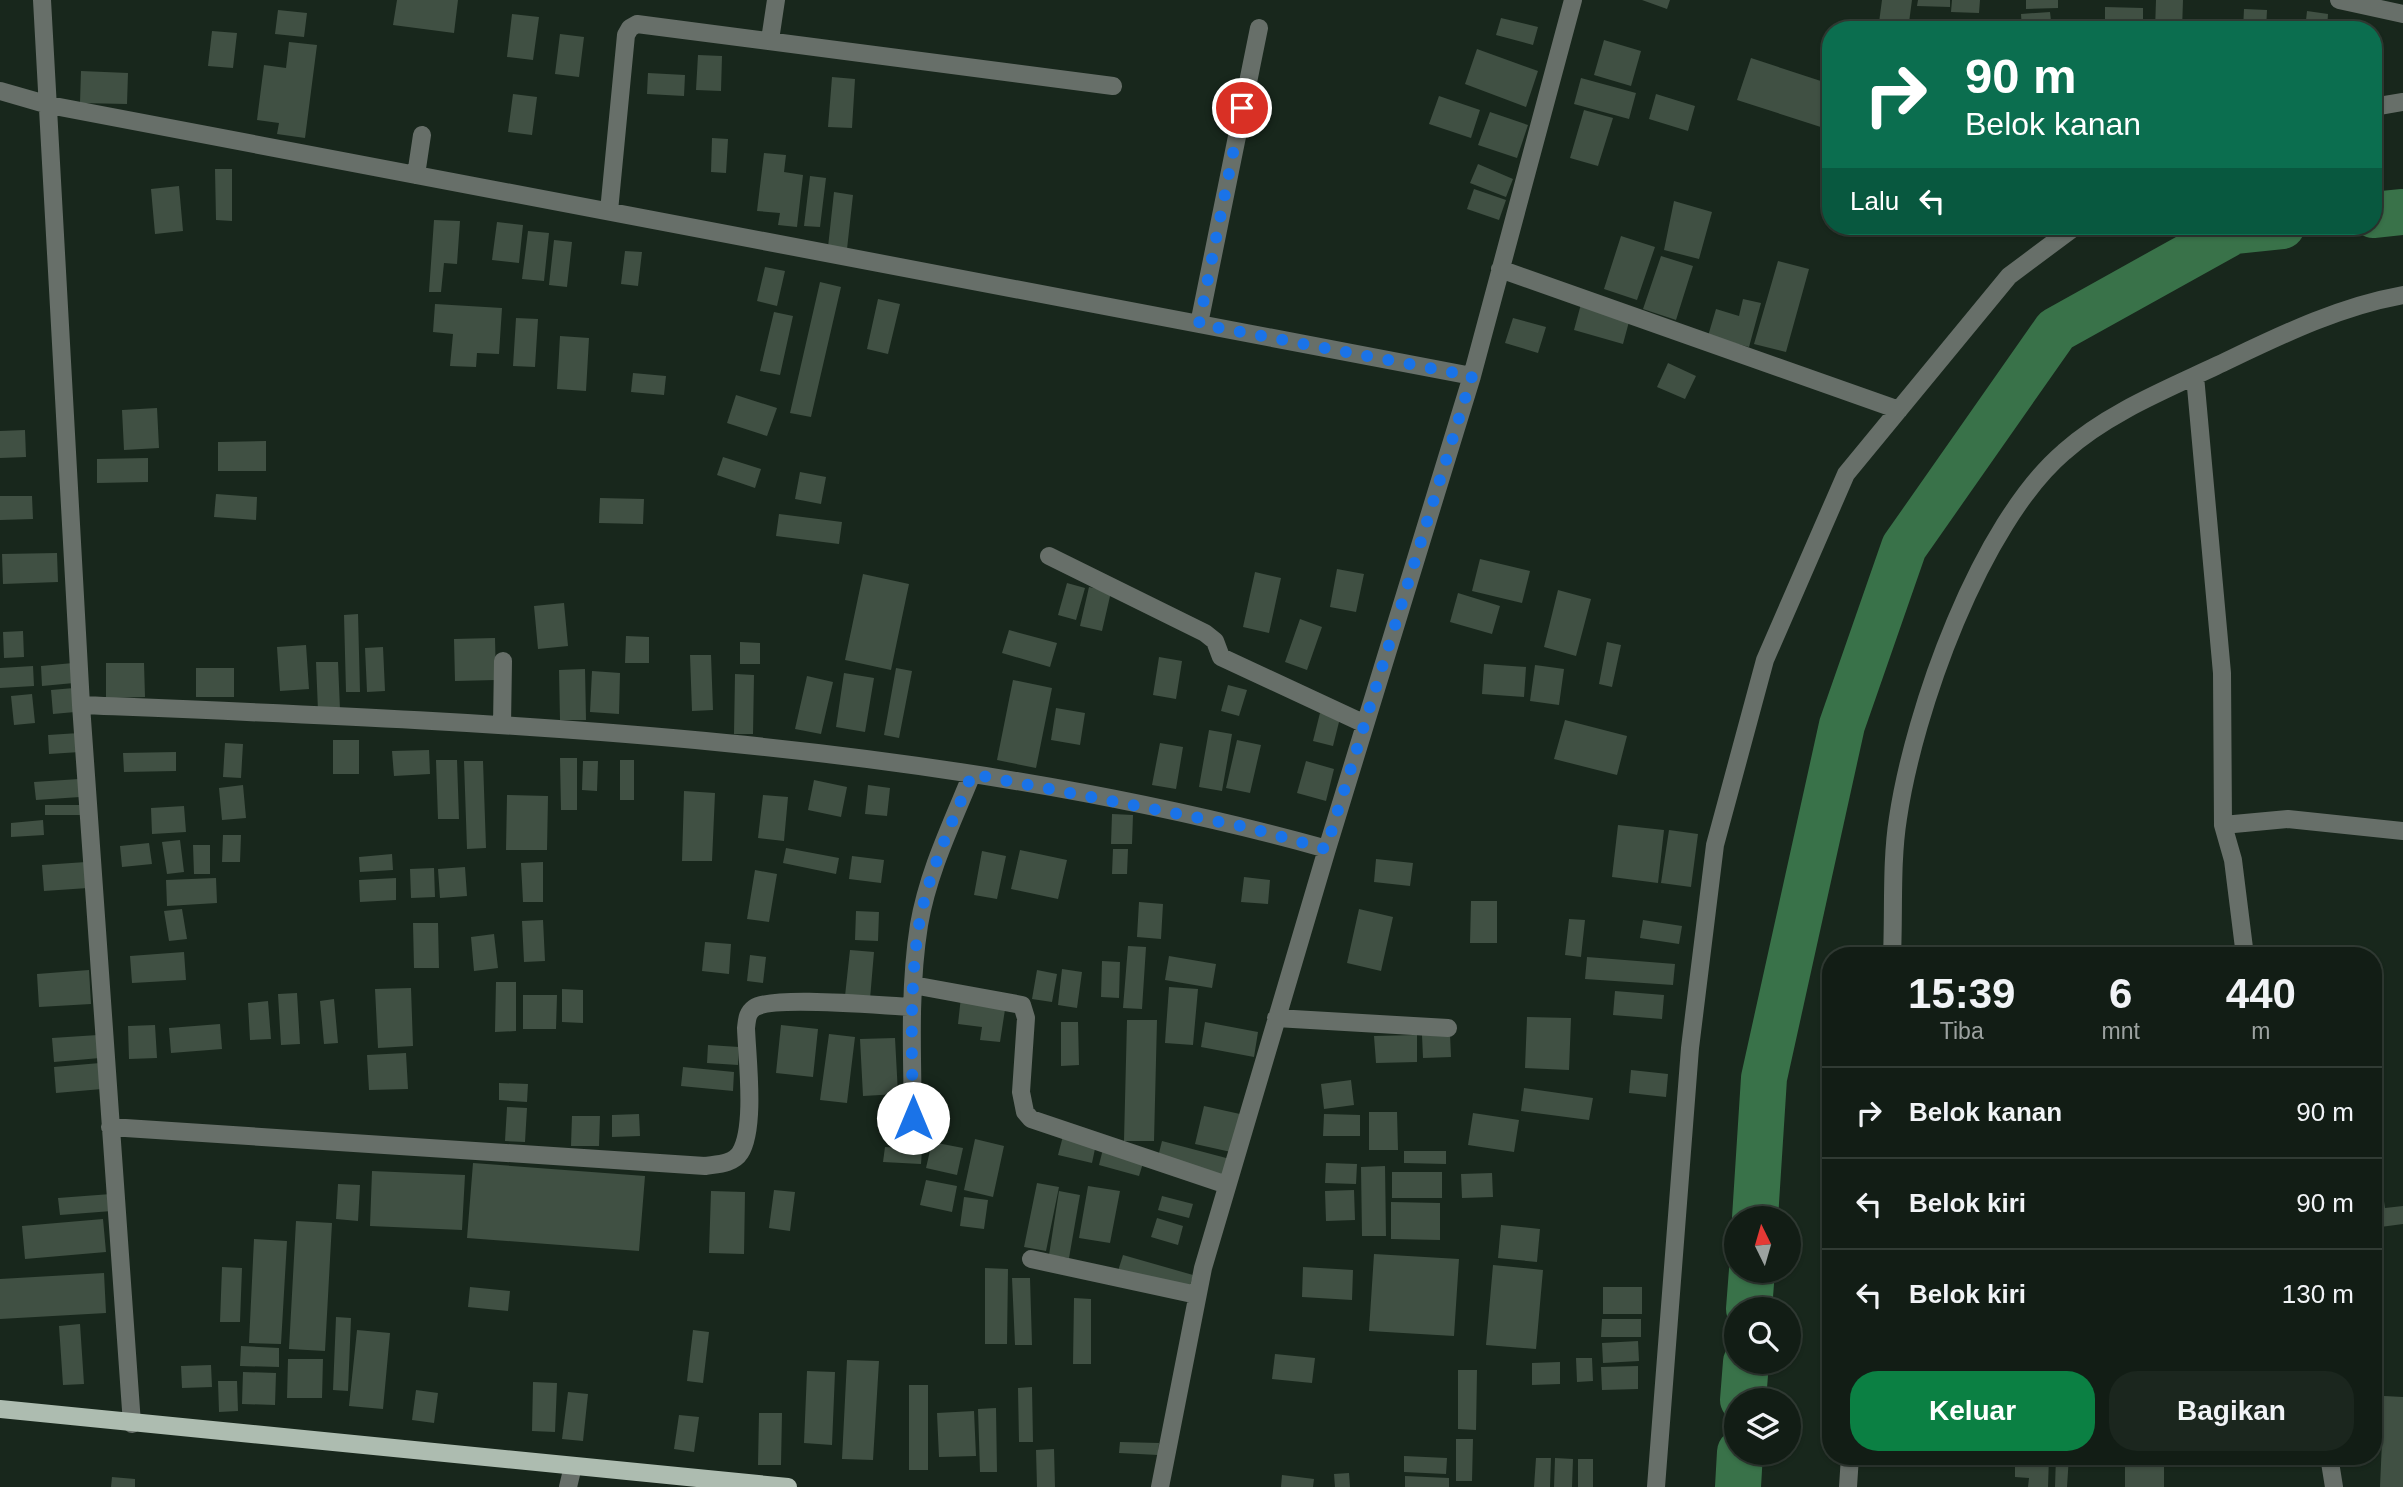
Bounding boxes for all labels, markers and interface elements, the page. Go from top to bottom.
icon: right [1850,49,1941,140]
text: 90 m [1965,49,2077,103]
pin [1212,78,1272,138]
icon: arrive [1223,89,1261,127]
text: Belok kanan [1965,106,2141,142]
icon: left [1913,182,1951,220]
text: Lalu [1850,186,1899,216]
text: 15:39 [1908,970,2015,1017]
text: 6 [2109,970,2132,1017]
text: 440 [2226,970,2296,1017]
text: Tiba [1940,1018,1984,1044]
text: mnt [2101,1018,2140,1044]
text: m [2251,1018,2270,1044]
position arrow [876,1081,950,1155]
icon: right [1850,1094,1888,1132]
text: Belok kanan [1909,1097,2062,1127]
text: 90 m [2296,1097,2354,1127]
icon: left [1850,1185,1888,1223]
text: Belok kiri [1909,1188,2026,1218]
text: 90 m [2296,1188,2354,1218]
north arrow [1724,1206,1801,1283]
map controls [1724,1206,1801,1465]
icon: left [1850,1276,1888,1314]
text: Belok kiri [1909,1279,2026,1309]
text: 130 m [2282,1279,2354,1309]
button: search [1724,1297,1801,1374]
button: Keluar [1850,1371,2095,1451]
button: Bagikan [2109,1371,2354,1451]
button: layers [1724,1388,1801,1465]

